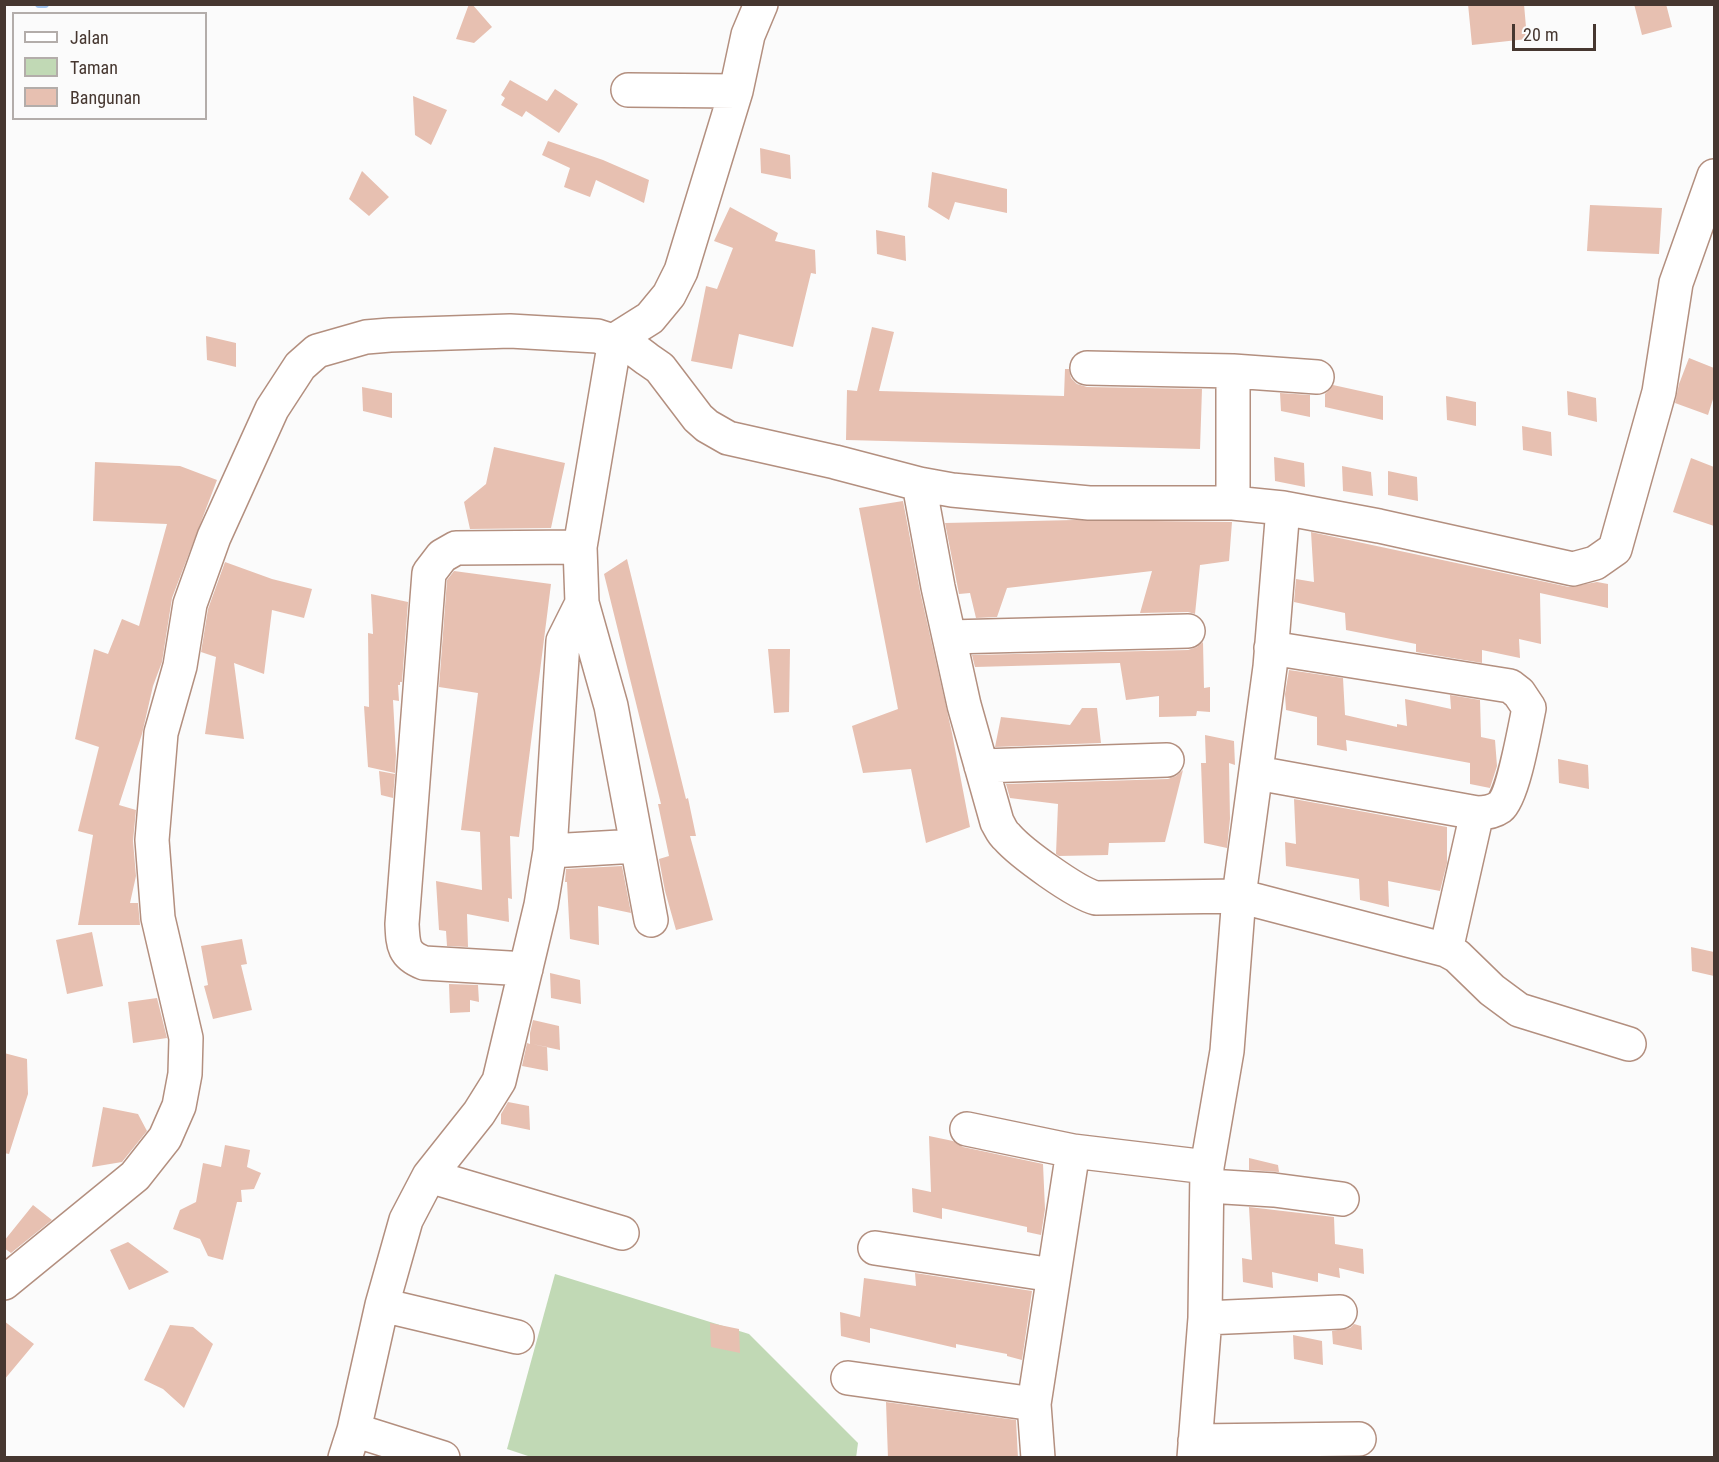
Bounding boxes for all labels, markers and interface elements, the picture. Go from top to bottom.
legend [12,12,207,120]
scale bar [1515,12,1599,50]
text: 20 m [1523,24,1558,45]
text: Jalan [70,27,109,48]
text: Taman [70,57,118,78]
text: Bangunan [70,87,141,108]

